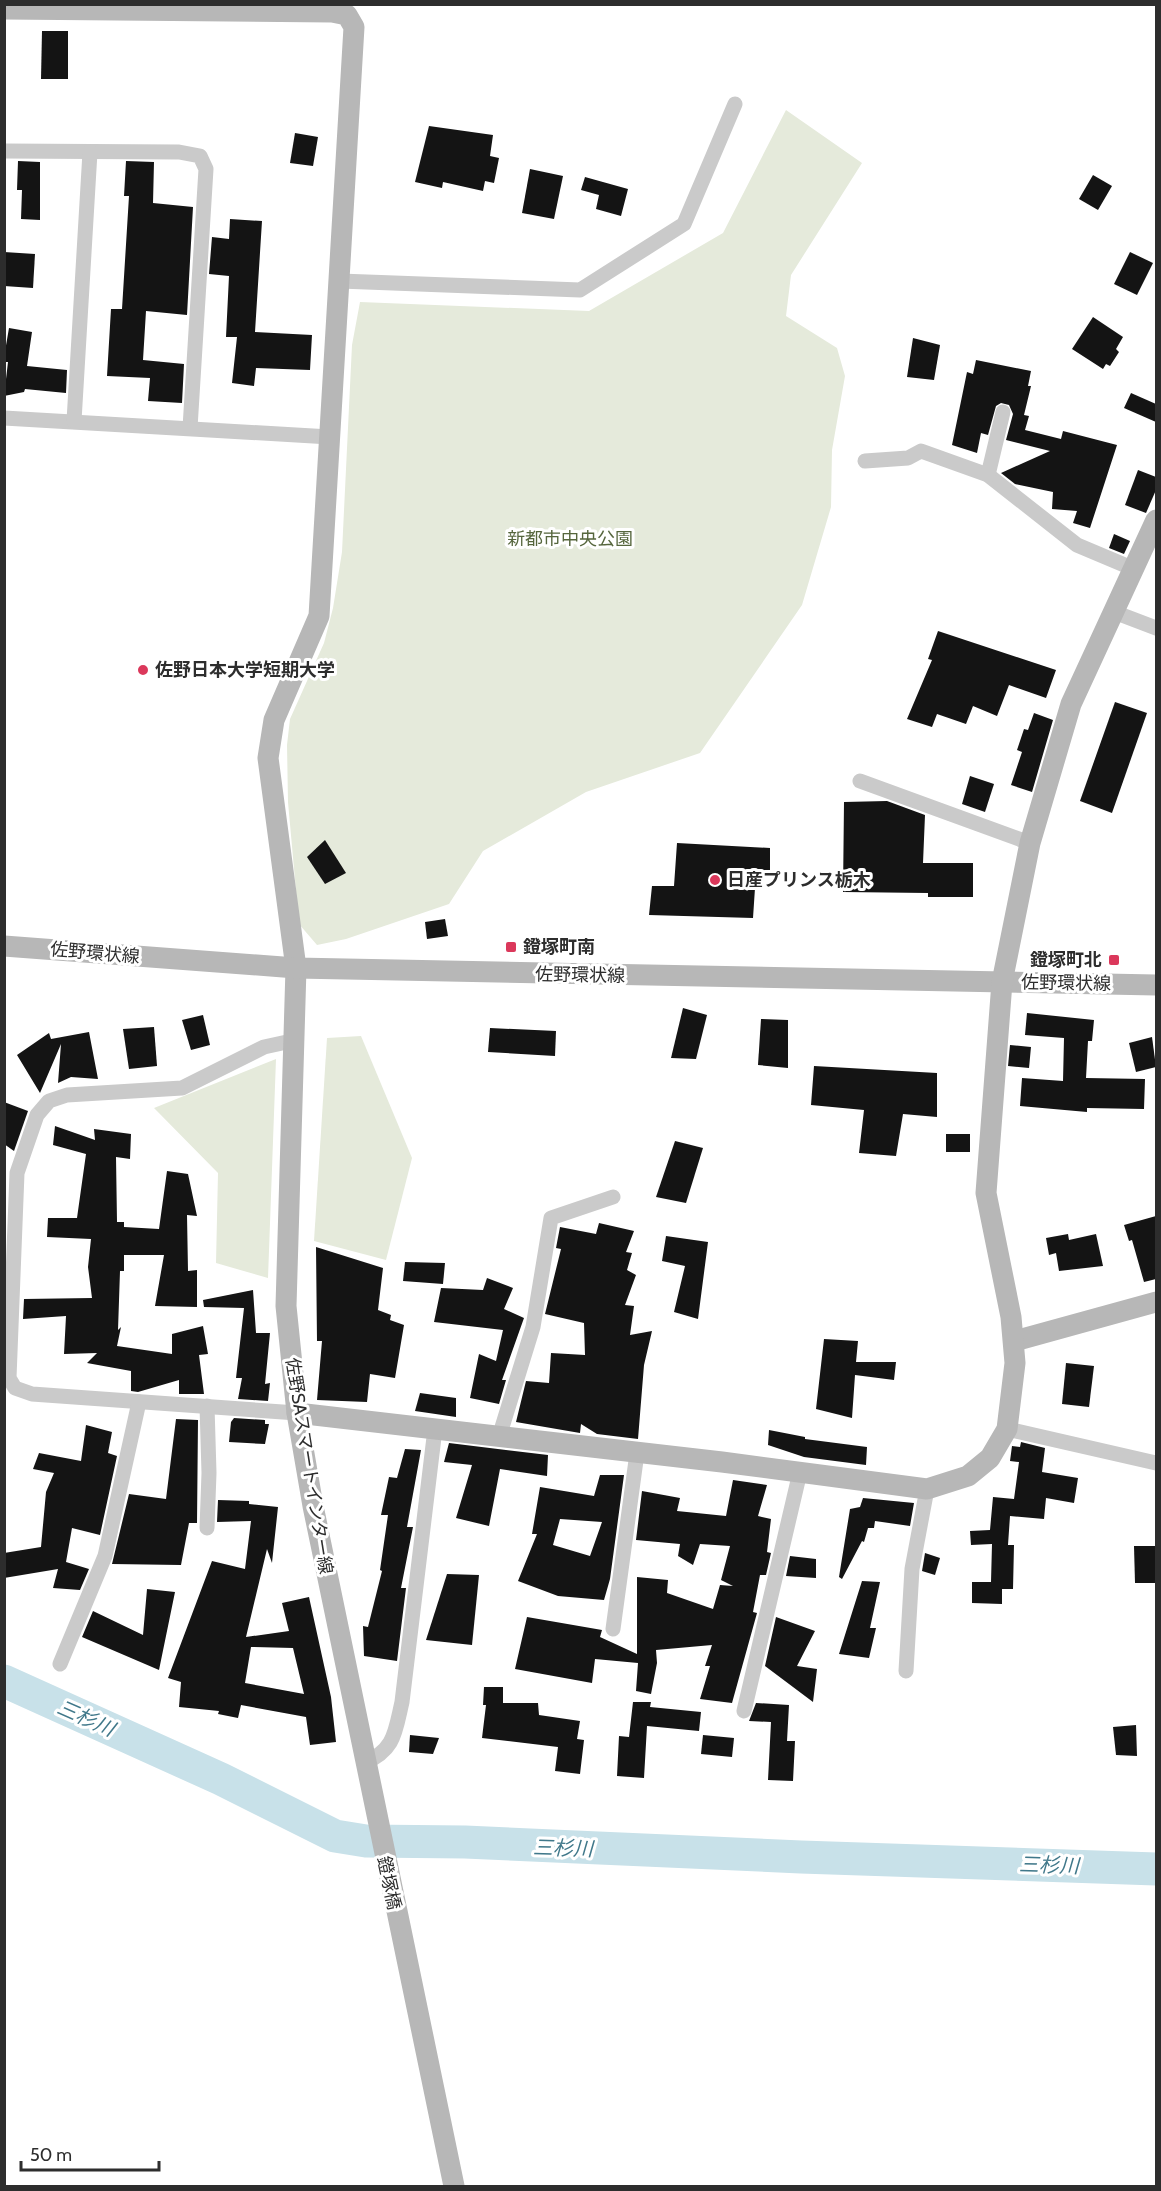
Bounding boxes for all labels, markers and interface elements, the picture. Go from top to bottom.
park label: 新都市中央公園 [507,528,633,550]
place label: 佐野日本大学短期大学 [155,659,335,681]
marker: 佐野日本大学短期大学 [136,663,150,677]
place label: 日産プリンス栃木 [727,869,871,891]
marker: 日産プリンス栃木 [708,873,722,887]
place label: 鐙塚町南 [523,936,595,958]
street label: 佐野環状線 [49,938,141,968]
marker: 鐙塚町南 [504,940,518,954]
place label: 鐙塚町北 [1030,949,1102,971]
marker: 鐙塚町北 [1107,953,1121,967]
street label: 佐野環状線 [535,963,625,987]
street label: 佐野環状線 [1021,971,1111,995]
street label: 佐野SAスマートインター線 [281,1356,337,1576]
water label: 三杉川 [54,1695,120,1742]
water label: 三杉川 [533,1835,595,1861]
water label: 三杉川 [1019,1852,1081,1878]
street label: 鐙塚橋 [373,1854,405,1912]
scale bar [21,2134,159,2172]
text: 50 m [30,2144,72,2166]

